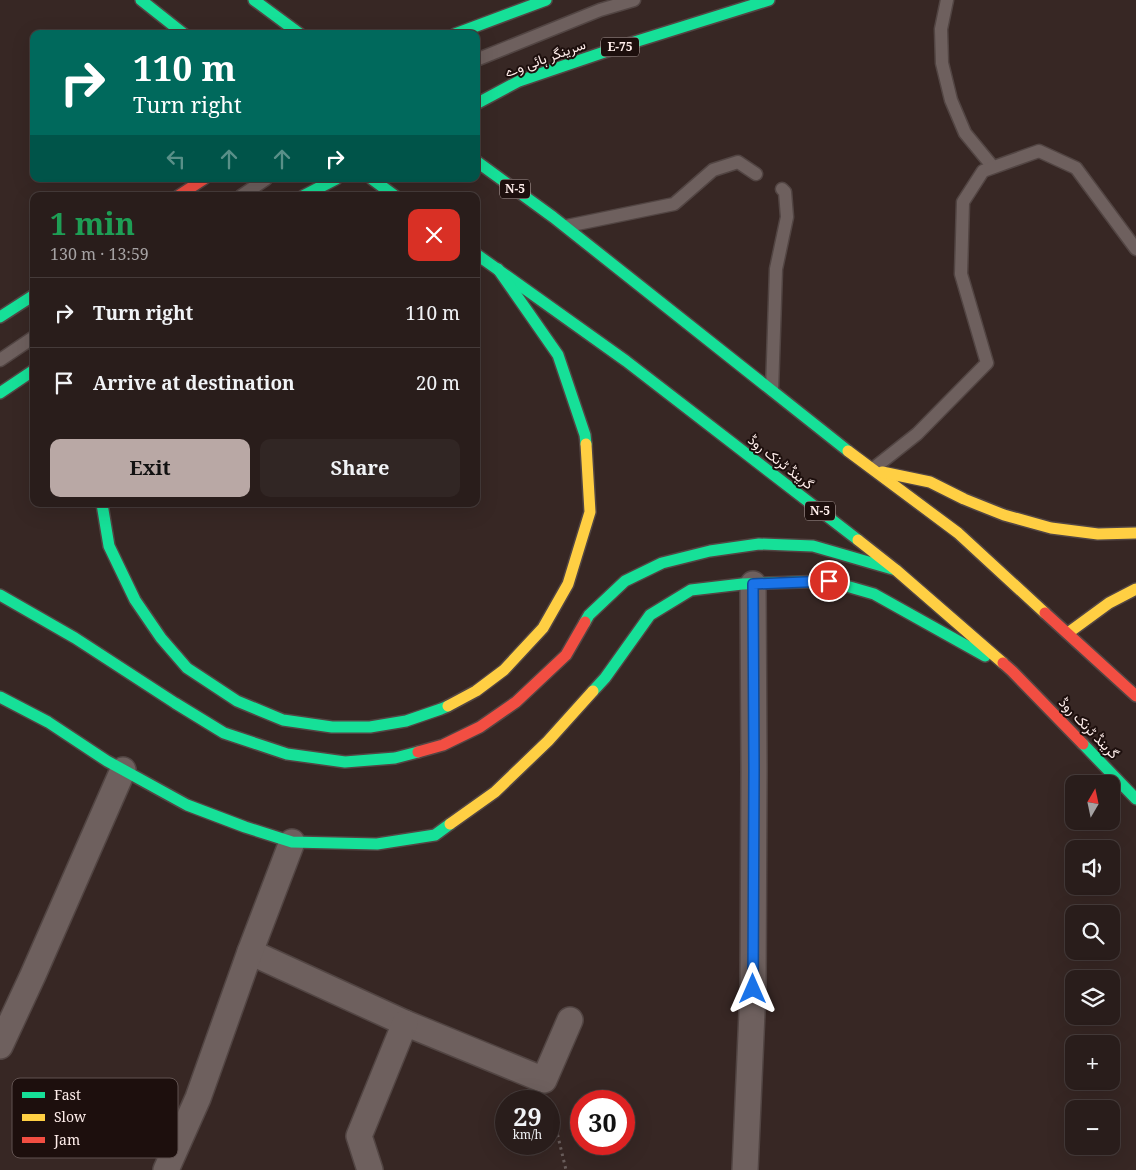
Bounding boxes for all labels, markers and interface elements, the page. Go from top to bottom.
street label: سرینگر ہائی وے [502,34,588,82]
road number: E-75 [601,38,639,56]
text: 110 m [133,44,236,91]
icon: right [50,50,115,115]
text: Turn right [133,89,242,119]
icon: left [162,145,190,173]
icon: ahead [215,145,243,173]
icon: ahead [268,145,296,173]
icon: right [321,145,349,173]
road number: N-5 [500,180,530,198]
text: 1 min [50,203,135,244]
button: close [408,209,460,261]
text: 130 m · 13:59 [50,243,149,265]
icon: right [50,299,78,327]
text: Turn right [93,300,193,326]
text: 110 m [405,300,460,326]
icon: arrive [50,369,78,397]
text: Arrive at destination [93,370,295,396]
text: 20 m [416,370,460,396]
street label: گرینڈ ٹرنک روڈ [744,430,818,493]
button: Exit [50,439,250,497]
button: Share [260,439,460,497]
road number: N-5 [805,502,835,520]
pin [808,560,850,602]
icon: arrive [815,567,843,595]
street label: گرینڈ ٹرنک روڈ [1055,693,1124,763]
north arrow [1065,775,1120,830]
map controls [1065,775,1120,1155]
button: sound [1065,840,1120,895]
button: search [1065,905,1120,960]
position arrow [726,962,778,1014]
button: layers [1065,970,1120,1025]
button: + [1065,1035,1120,1090]
legend [12,1078,178,1158]
text: Fast [54,1085,81,1104]
speed limit sign: 30 [570,1090,635,1155]
text: 29 [513,1099,542,1133]
button: − [1065,1100,1120,1155]
text: Slow [54,1107,87,1126]
text: km/h [513,1126,542,1143]
text: Jam [53,1130,80,1149]

